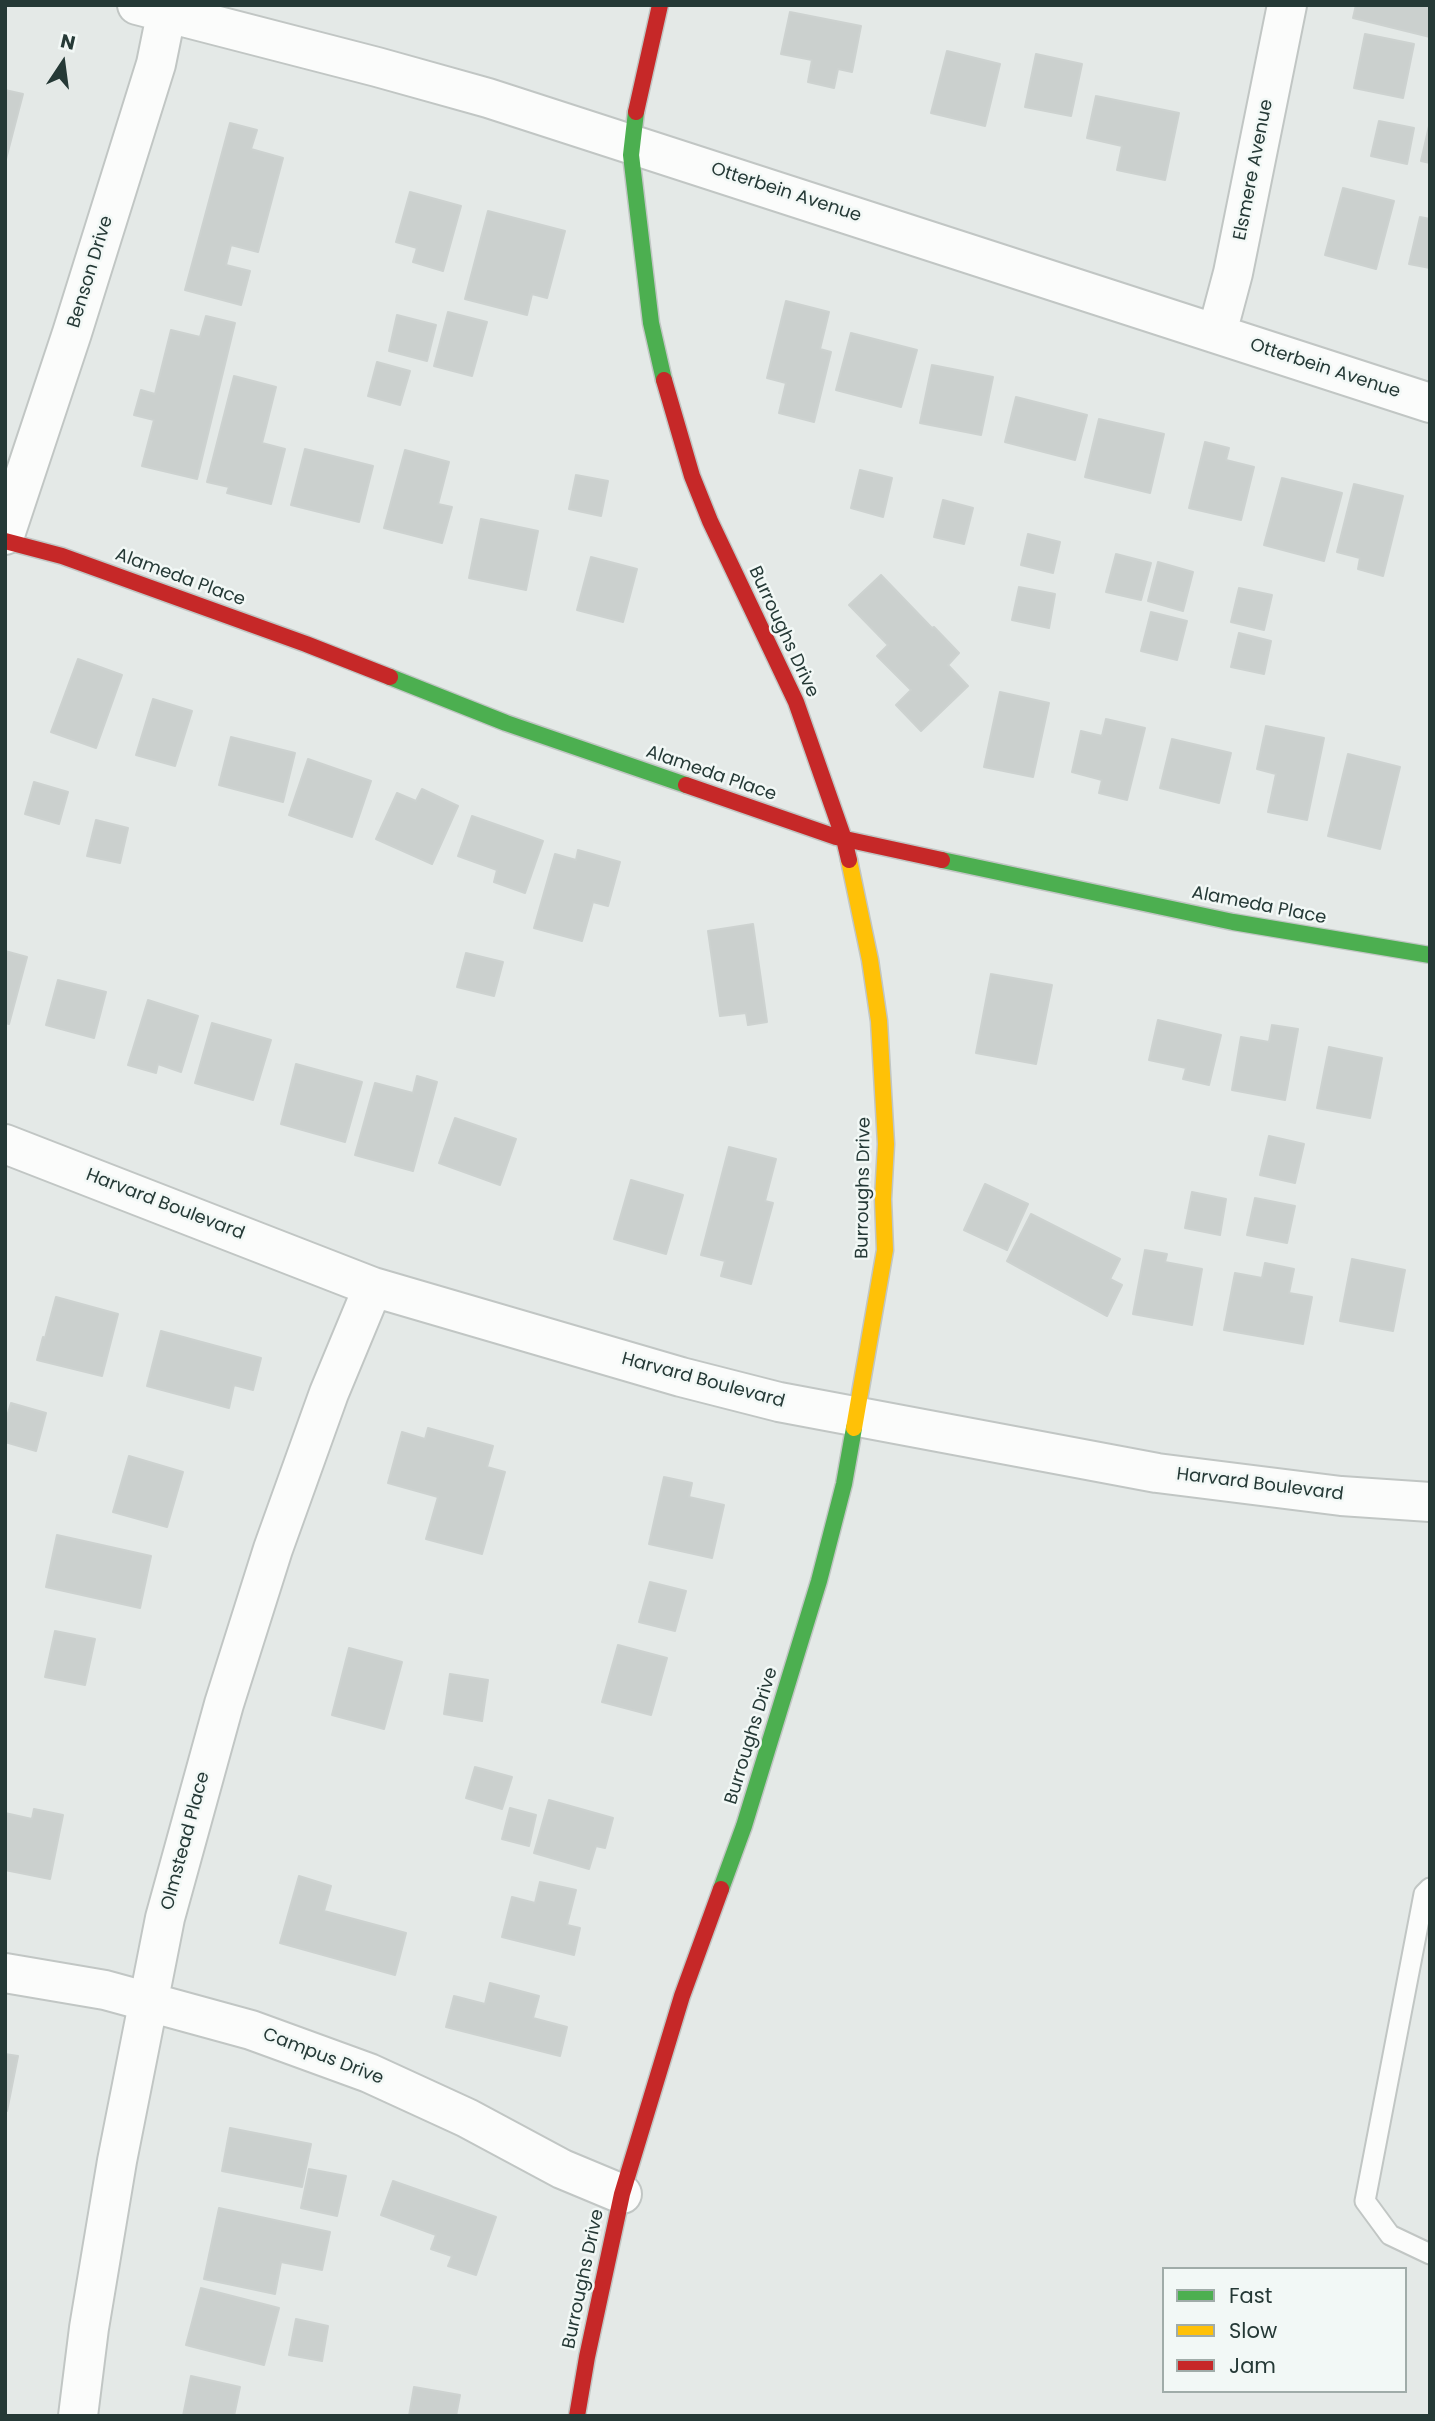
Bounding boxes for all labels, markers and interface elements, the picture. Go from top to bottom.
text: N [58,27,78,57]
north arrow [28,28,98,98]
street label: Elsmere Avenue [1230,98,1278,242]
street label: Otterbein Avenue [708,159,864,227]
street label: Benson Drive [64,213,118,331]
street label: Otterbein Avenue [1247,335,1403,403]
street label: Alameda Place [112,544,248,612]
street label: Burroughs Drive [743,563,823,701]
street label: Alameda Place [643,742,779,806]
street label: Alameda Place [1190,882,1328,930]
street label: Burroughs Drive [852,1117,876,1259]
street label: Harvard Boulevard [83,1165,247,1245]
street label: Harvard Boulevard [619,1349,787,1413]
street label: Harvard Boulevard [1175,1464,1345,1506]
street label: Burroughs Drive [721,1665,783,1807]
street label: Olmstead Place [157,1769,215,1913]
street label: Campus Drive [260,2024,386,2090]
street label: Burroughs Drive [559,2207,609,2351]
legend [1162,2267,1407,2393]
text: Fast [1229,2281,1272,2310]
text: Slow [1229,2316,1277,2345]
text: Jam [1229,2351,1276,2380]

